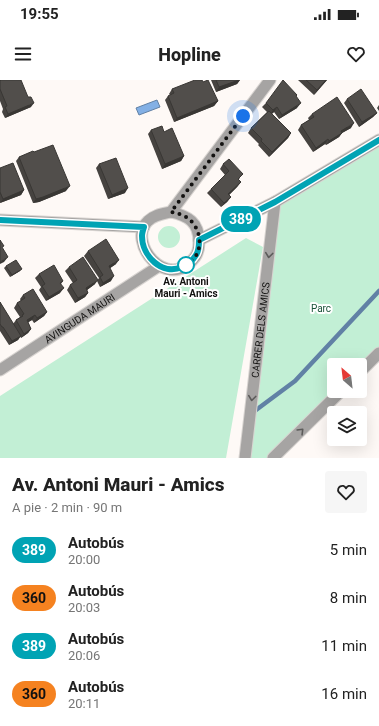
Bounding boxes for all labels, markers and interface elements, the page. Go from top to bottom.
text: 19:55 [20,5,59,23]
icon: menu [12,43,34,65]
icon: heart [345,43,367,65]
text: Hopline [158,44,221,65]
your location [233,106,253,126]
line badge: 389 [218,206,264,232]
text: 389 [229,211,253,227]
one-way arrow [264,252,273,258]
marker: Av. Antoni Mauri - Amics [177,256,195,274]
place label: Av. Antoni Mauri - Amics [154,276,218,299]
street label: CARRER DELS AMICS [249,281,272,378]
street label: AVINGUDA MAURI [43,291,117,345]
park label: Parc [311,303,331,314]
north arrow [327,358,367,398]
map controls [327,358,367,446]
one-way arrow [248,395,257,401]
button: layers [327,406,367,446]
one-way arrow [296,428,304,435]
button: heart [325,471,367,513]
text: Av. Antoni Mauri - Amics [12,473,224,496]
text: A pie · 2 min · 90 m [12,500,122,515]
text: Autobús [68,534,124,552]
text: 5 min [330,541,367,559]
text: 389 [22,542,46,558]
text: 20:00 [68,552,100,567]
text: Autobús [68,582,124,600]
text: 8 min [330,589,367,607]
text: 360 [22,590,46,606]
text: 20:03 [68,600,100,615]
text: Autobús [68,630,124,648]
text: 11 min [321,637,367,655]
text: 389 [22,638,46,654]
text: 20:06 [68,648,100,663]
text: Autobús [68,678,124,696]
text: 16 min [321,685,367,703]
text: 360 [22,686,46,702]
text: 20:11 [68,696,100,711]

